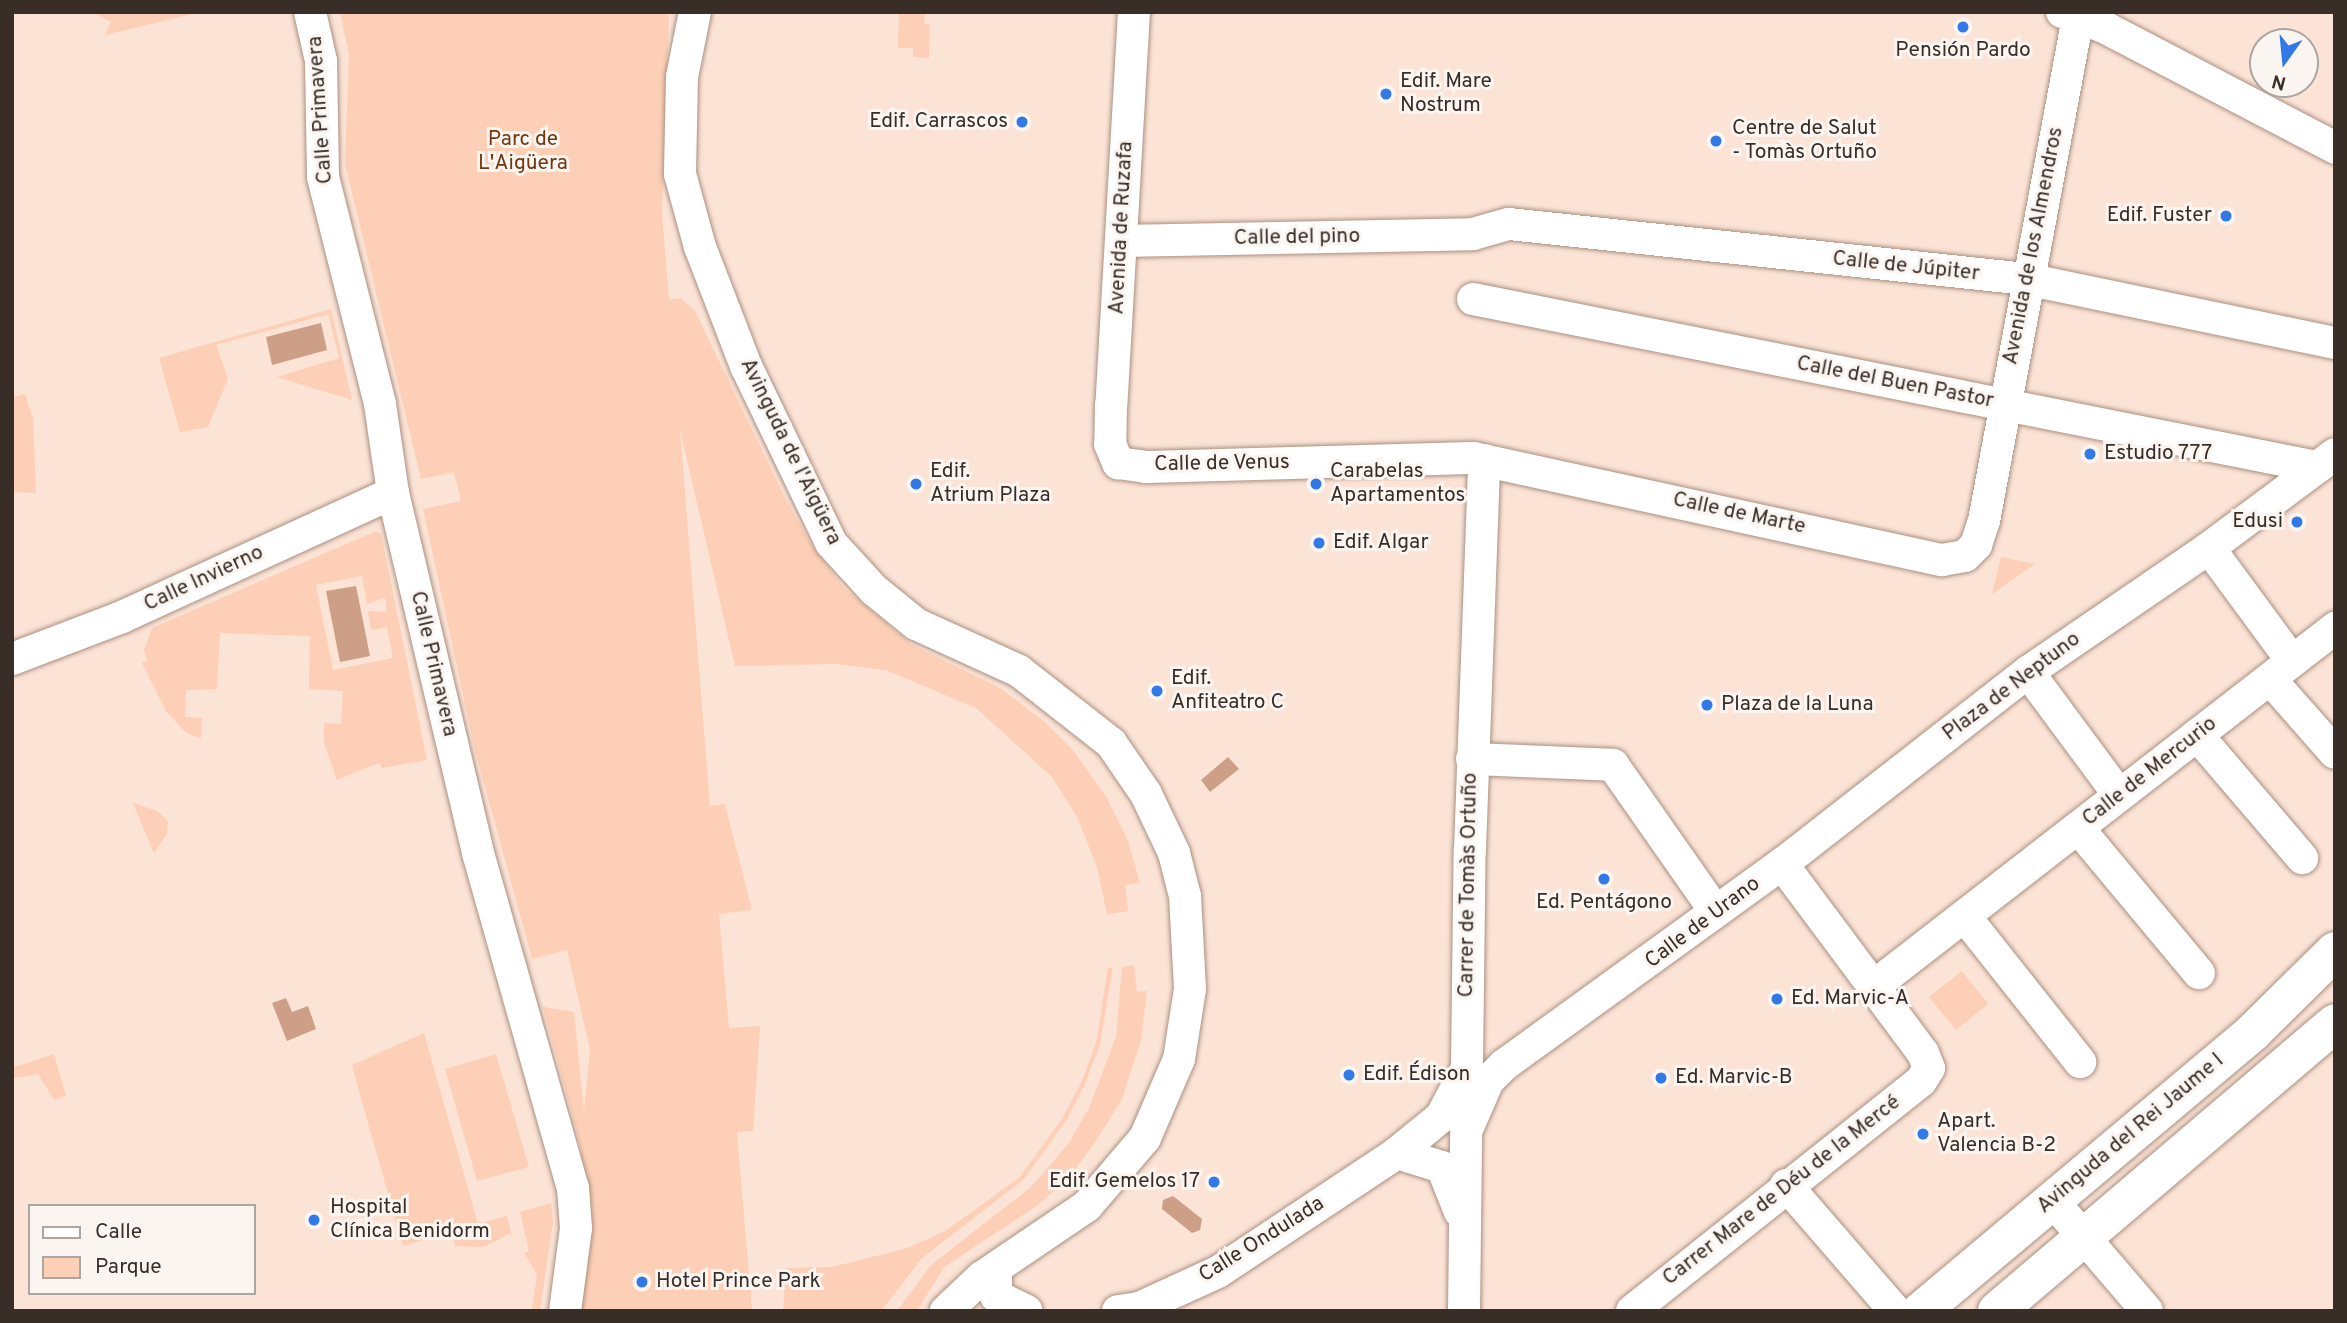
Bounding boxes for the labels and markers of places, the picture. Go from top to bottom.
marker: Pensión Pardo [1955,19,1971,35]
place label: Pensión Pardo [1895,38,2031,64]
place label: Edif. Mare Nostrum [1400,69,1492,119]
marker: Edif. Mare Nostrum [1378,86,1394,102]
place label: Edif. Carrascos [869,109,1008,135]
marker: Edif. Carrascos [1014,114,1030,130]
place label: Centre de Salut - Tomàs Ortuño [1732,116,1878,166]
marker: Centre de Salut - Tomàs Ortuño [1706,131,1726,151]
place label: Edif. Fuster [2107,203,2212,229]
marker: Edif. Fuster [2218,208,2234,224]
place label: Estudio 777 [2104,441,2213,467]
marker: Estudio 777 [2082,446,2098,462]
place label: Edif. Atrium Plaza [930,459,1051,509]
place label: Carabelas Apartamentos [1330,459,1465,509]
marker: Edif. Atrium Plaza [908,476,924,492]
marker: Carabelas Apartamentos [1308,476,1324,492]
place label: Edusi [2232,509,2283,535]
marker: Edusi [2289,514,2305,530]
place label: Edif. Algar [1333,530,1429,556]
marker: Edif. Algar [1311,535,1327,551]
place label: Edif. Anfiteatro C [1171,666,1284,716]
marker: Edif. Anfiteatro C [1149,683,1165,699]
place label: Plaza de la Luna [1721,692,1874,718]
marker: Plaza de la Luna [1699,697,1715,713]
marker: Ed. Pentágono [1596,871,1612,887]
place label: Ed. Pentágono [1536,890,1672,916]
place label: Ed. Marvic-A [1791,986,1909,1012]
marker: Ed. Marvic-A [1769,991,1785,1007]
place label: Edif. Édison [1363,1062,1470,1088]
place label: Ed. Marvic-B [1675,1065,1793,1091]
marker: Edif. Édison [1341,1067,1357,1083]
marker: Ed. Marvic-B [1653,1070,1669,1086]
place label: Apart. Valencia B-2 [1937,1109,2056,1159]
marker: Apart. Valencia B-2 [1915,1126,1931,1142]
place label: Edif. Gemelos 17 [1049,1169,1200,1195]
marker: Edif. Gemelos 17 [1206,1174,1222,1190]
place label: Hospital Clínica Benidorm [330,1195,490,1245]
marker: Hospital Clínica Benidorm [304,1210,324,1230]
place label: Hotel Prince Park [656,1269,821,1295]
marker: Hotel Prince Park [634,1274,650,1290]

